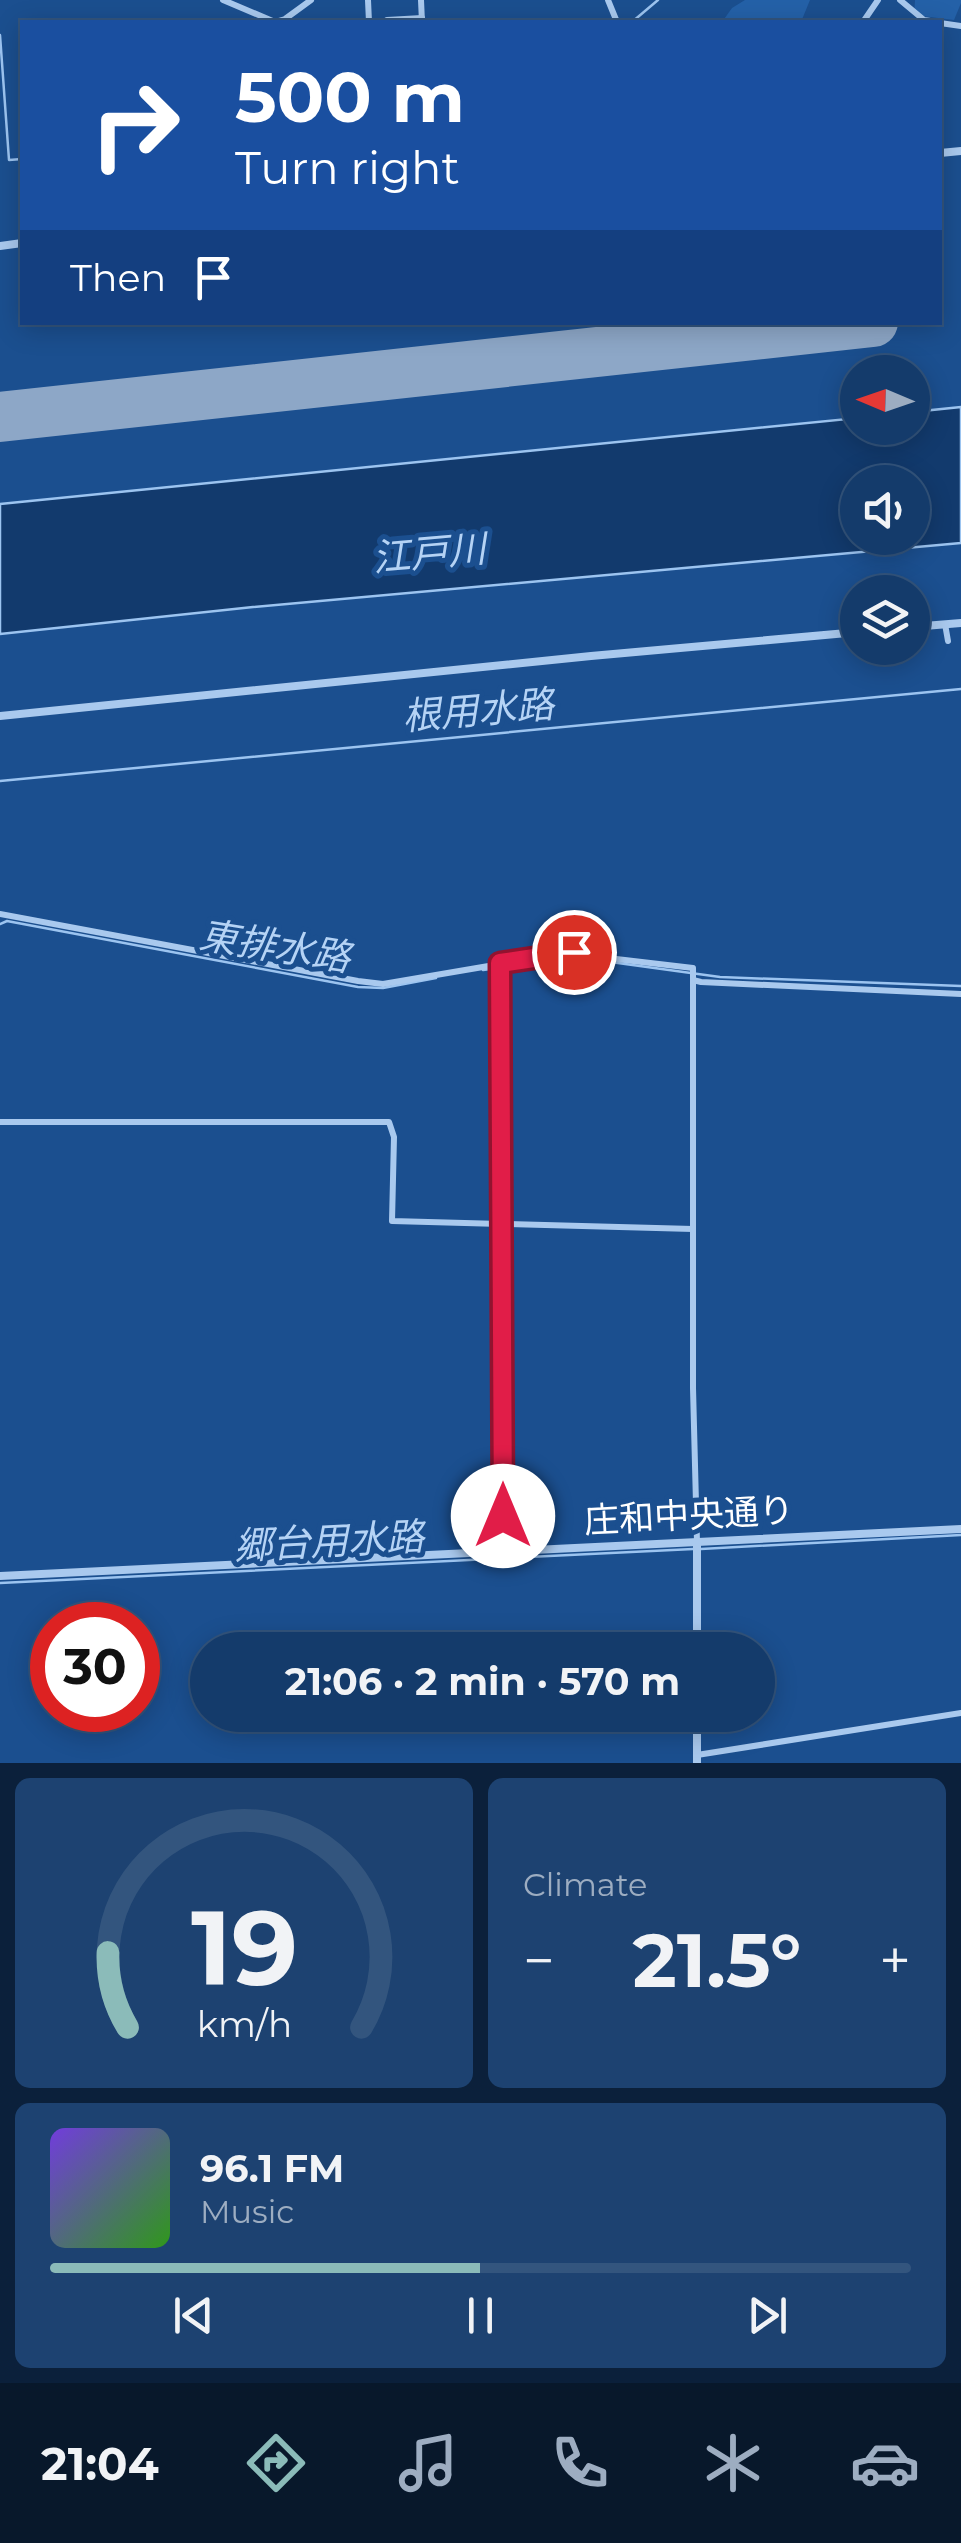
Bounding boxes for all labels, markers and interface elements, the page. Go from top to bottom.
text: 500 m [235,54,465,140]
icon: right [70,60,200,190]
text: Turn right [235,140,460,195]
icon: arrive [186,250,241,305]
text: Then [70,254,166,301]
north arrow [840,355,930,445]
map controls [840,355,930,665]
button: sound [840,465,930,555]
water label: 江戸川 [370,524,492,581]
button: layers [840,575,930,665]
water label: 根用水路 [400,680,559,740]
pin [532,910,617,995]
water label: 東排水路 [196,911,357,982]
icon: arrive [547,925,602,980]
position arrow [451,1464,555,1568]
street label: 庄和中央通り [583,1488,795,1542]
water label: 郷台用水路 [233,1512,428,1569]
speed limit sign: 30 [30,1602,160,1732]
text: 21:06 · 2 min · 570 m [285,1658,680,1705]
text: Climate [523,1865,647,1904]
text: 19 [190,1884,298,2011]
text: 21.5° [633,1914,801,2006]
text: − [523,1927,555,1994]
text: + [879,1927,911,1994]
text: km/h [196,2002,292,2046]
text: 96.1 FM [200,2145,344,2192]
text: Music [200,2192,294,2231]
icon: previous [166,2288,221,2343]
icon: pause [453,2288,508,2343]
icon: next [740,2288,795,2343]
icon: directions [241,2428,311,2498]
icon: music [393,2428,463,2498]
icon: phone [545,2428,615,2498]
icon: climate [698,2428,768,2498]
icon: car [850,2428,920,2498]
text: 21:04 [41,2436,159,2491]

